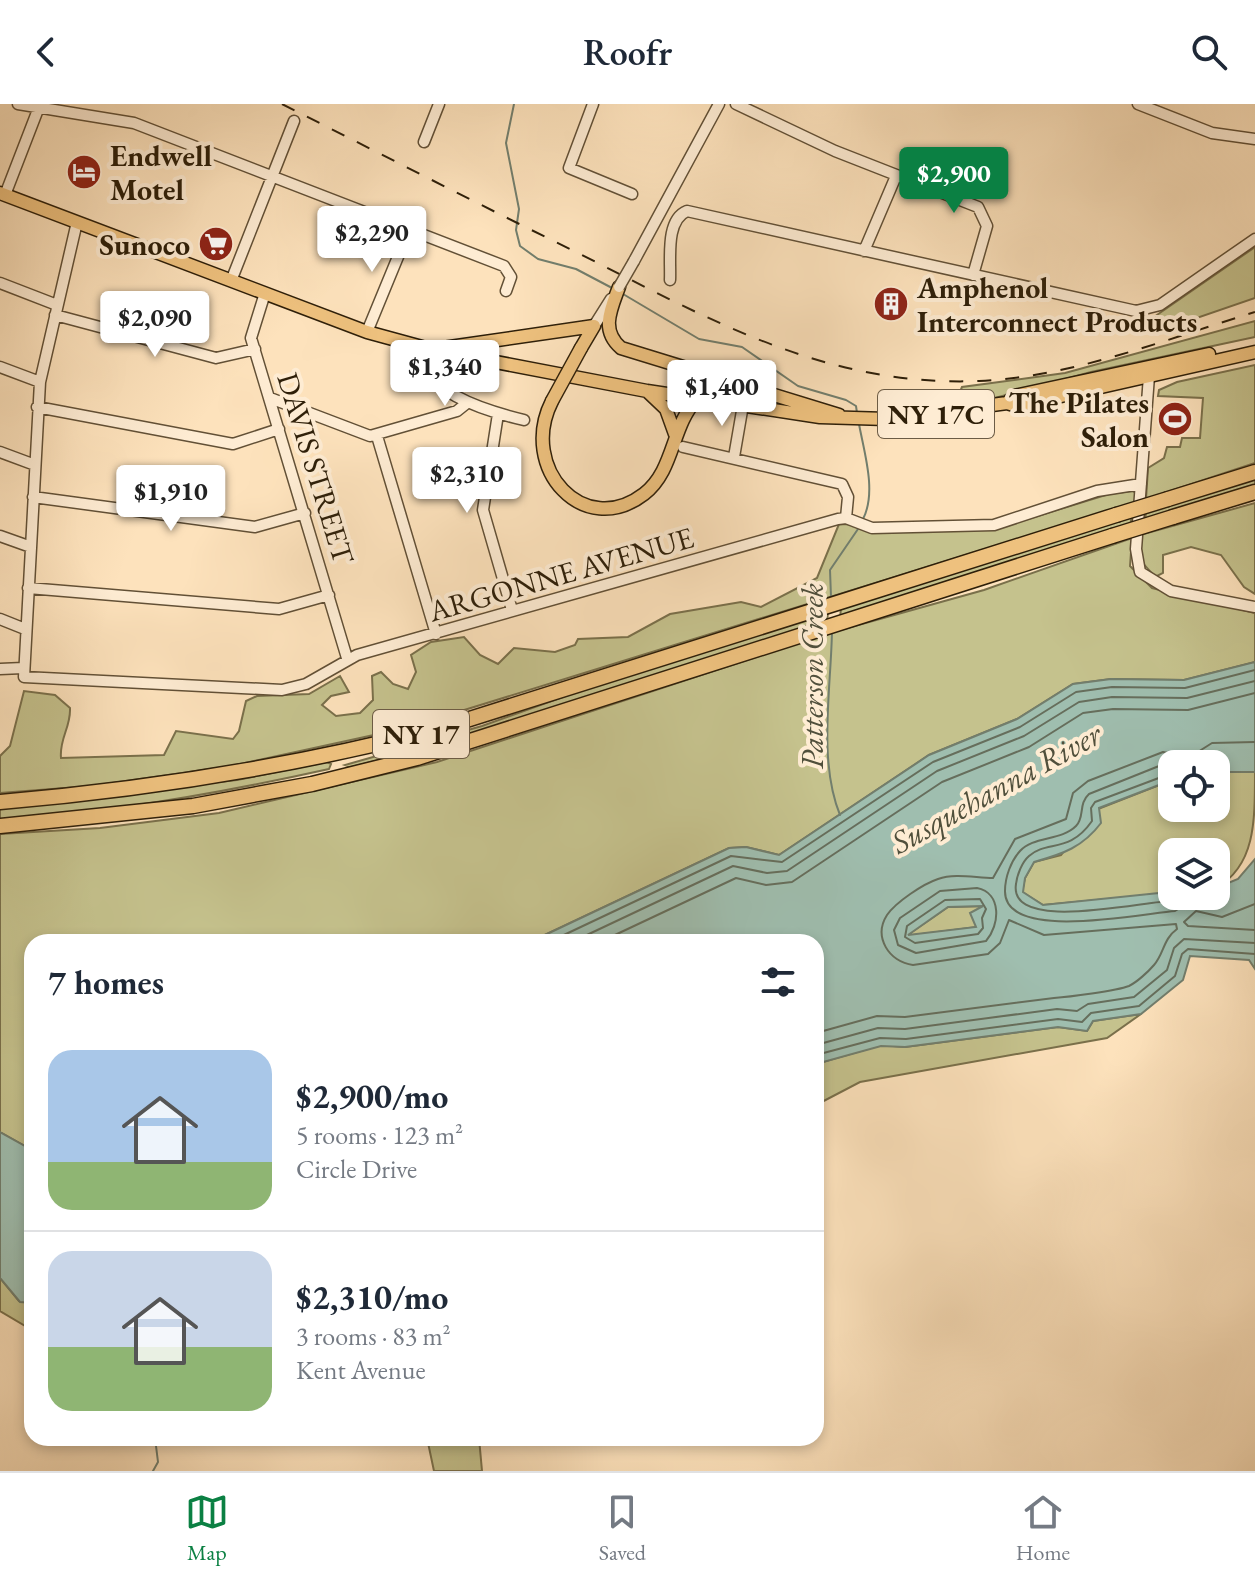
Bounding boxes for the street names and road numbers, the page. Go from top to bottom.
street label: DAVIS STREET [268,368,364,569]
road number: NY 17C [878,390,994,438]
street label: ARGONNE AVENUE [423,517,698,631]
road number: NY 17 [373,710,469,758]

